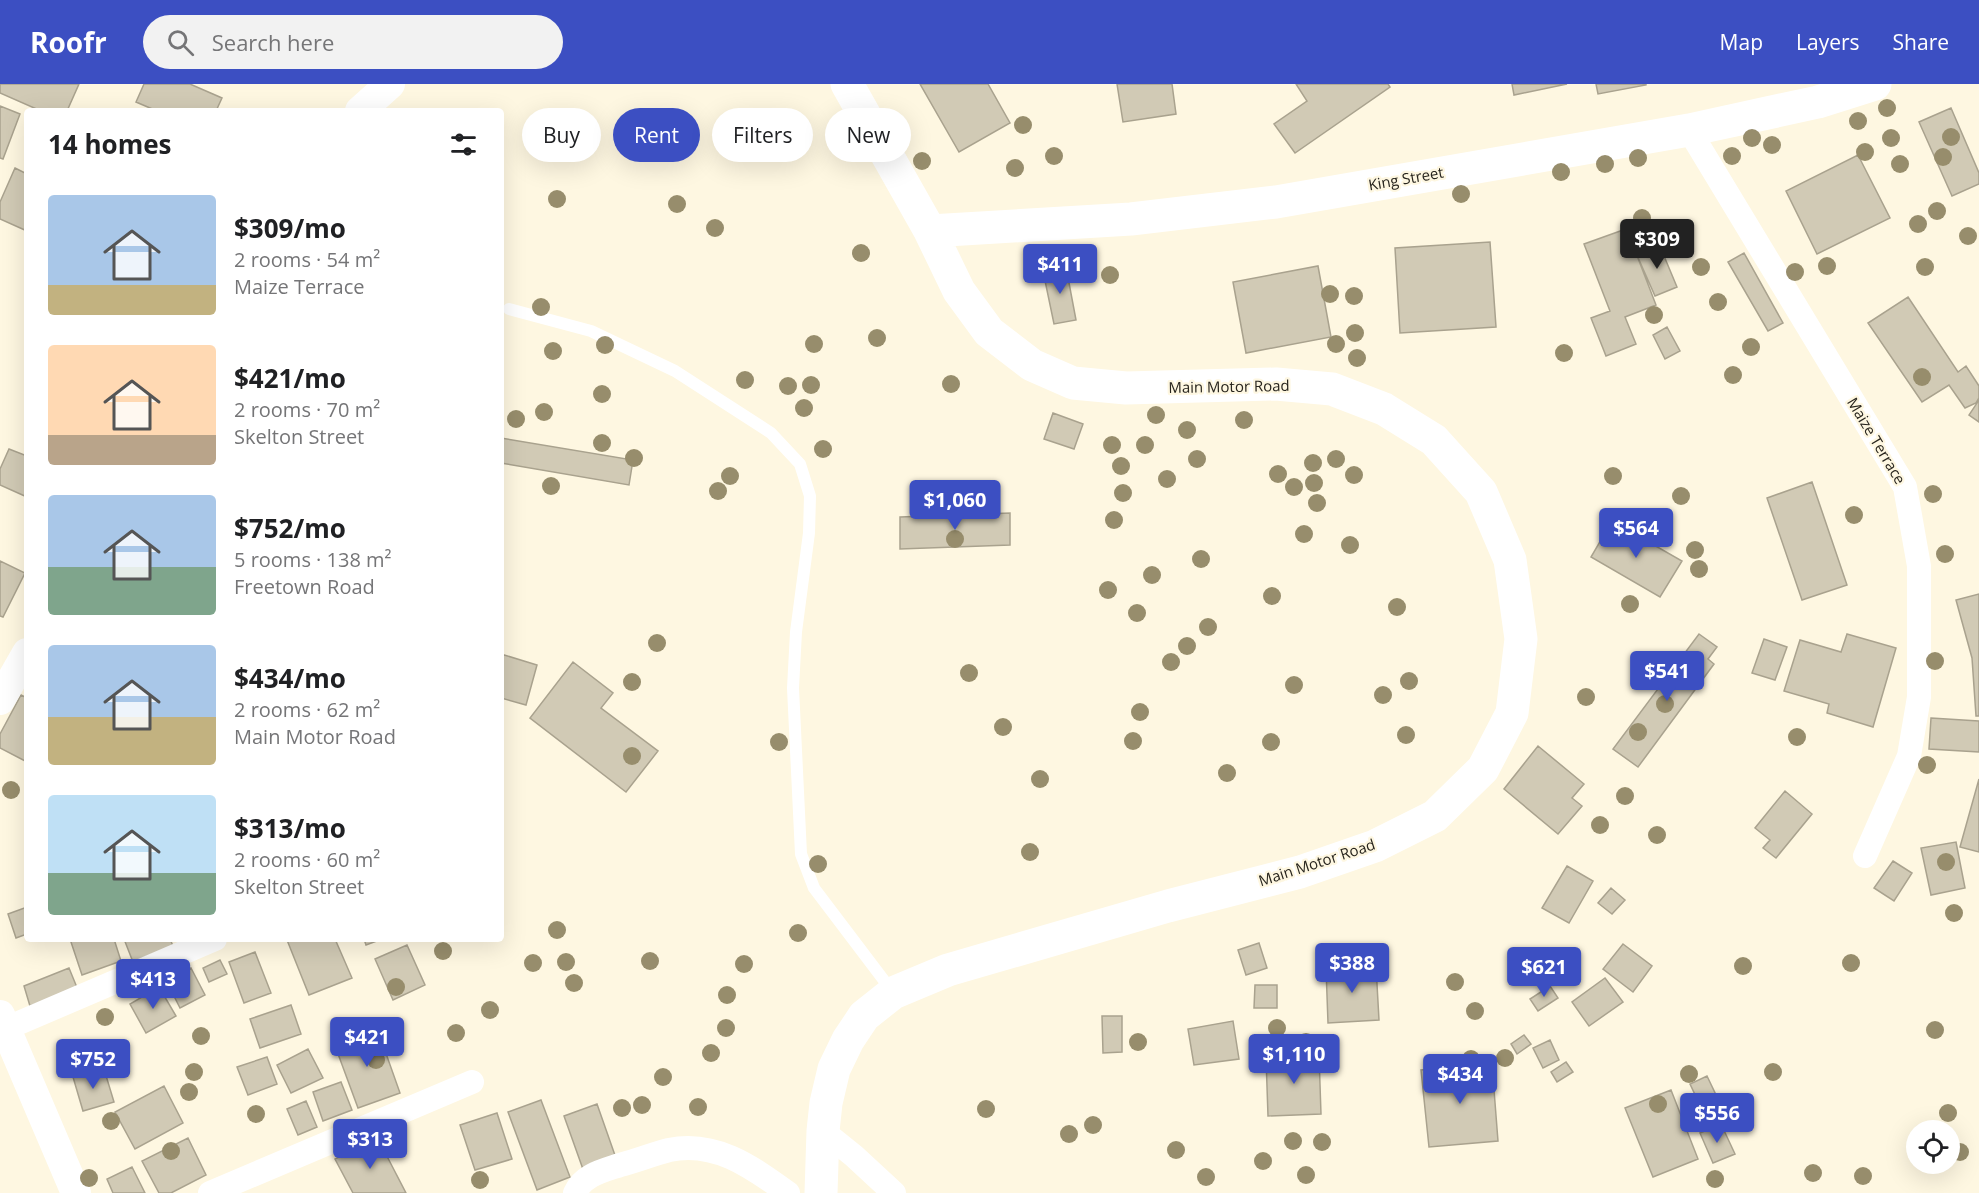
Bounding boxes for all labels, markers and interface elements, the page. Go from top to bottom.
search box [143,15,563,69]
text: Roofr [30,23,107,61]
icon: search [164,26,197,59]
text: Search here [212,27,334,57]
text: Map [1720,28,1763,56]
text: Layers [1796,28,1860,56]
text: Share [1893,28,1949,56]
chip: Buy [522,108,601,162]
chip: Rent [613,108,700,162]
chip: Filters [712,108,813,162]
chip: New [825,108,911,162]
text: 14 homes [48,126,172,162]
icon: filters [447,128,480,161]
street label: King Street [1367,162,1445,194]
text: $309/mo [234,210,346,246]
icon: home [96,219,168,291]
pin: $309 [1621,219,1693,270]
text: $309 [1634,225,1680,252]
pin: $411 [1024,244,1096,295]
text: 2 rooms · 54 m² [234,246,380,273]
text: $411 [1037,250,1083,277]
text: Maize Terrace [234,273,364,300]
text: $421/mo [234,360,346,396]
icon: home [96,369,168,441]
street label: Main Motor Road [1168,375,1290,397]
street label: Maize Terrace [1843,393,1911,488]
text: 2 rooms · 70 m² [234,396,380,423]
text: Skelton Street [234,423,364,450]
pin: $1,060 [906,480,1004,531]
text: $1,060 [924,486,986,513]
pin: $564 [1600,508,1672,559]
text: $752/mo [234,510,346,546]
text: $564 [1613,514,1659,541]
icon: home [96,519,168,591]
text: 5 rooms · 138 m² [234,546,392,573]
text: Freetown Road [234,573,375,600]
pin: $541 [1631,651,1703,702]
text: $541 [1644,657,1690,684]
text: $434/mo [234,660,346,696]
icon: home [96,669,168,741]
text: 2 rooms · 62 m² [234,696,380,723]
text: Main Motor Road [234,723,396,750]
text: $313/mo [234,810,346,846]
icon: home [96,819,168,891]
street label: Main Motor Road [1256,834,1378,890]
text: 2 rooms · 60 m² [234,846,380,873]
text: Skelton Street [234,873,364,900]
pin: $388 [1316,943,1388,994]
pin: $621 [1508,947,1580,998]
text: $388 [1329,949,1375,976]
text: $621 [1521,953,1567,980]
pin: $413 [117,959,189,1010]
text: $413 [130,965,176,992]
pin: $421 [331,1017,403,1068]
text: $421 [344,1023,390,1050]
pin: $1,110 [1245,1034,1343,1085]
pin: $752 [57,1039,129,1090]
text: $1,110 [1263,1040,1325,1067]
text: $752 [70,1045,116,1072]
pin: $434 [1424,1054,1496,1105]
text: $434 [1437,1060,1483,1087]
pin: $556 [1681,1093,1753,1144]
text: $556 [1694,1099,1740,1126]
pin: $313 [334,1119,406,1170]
map controls [1906,1120,1960,1174]
button: locate [1906,1120,1960,1174]
text: $313 [347,1125,393,1152]

